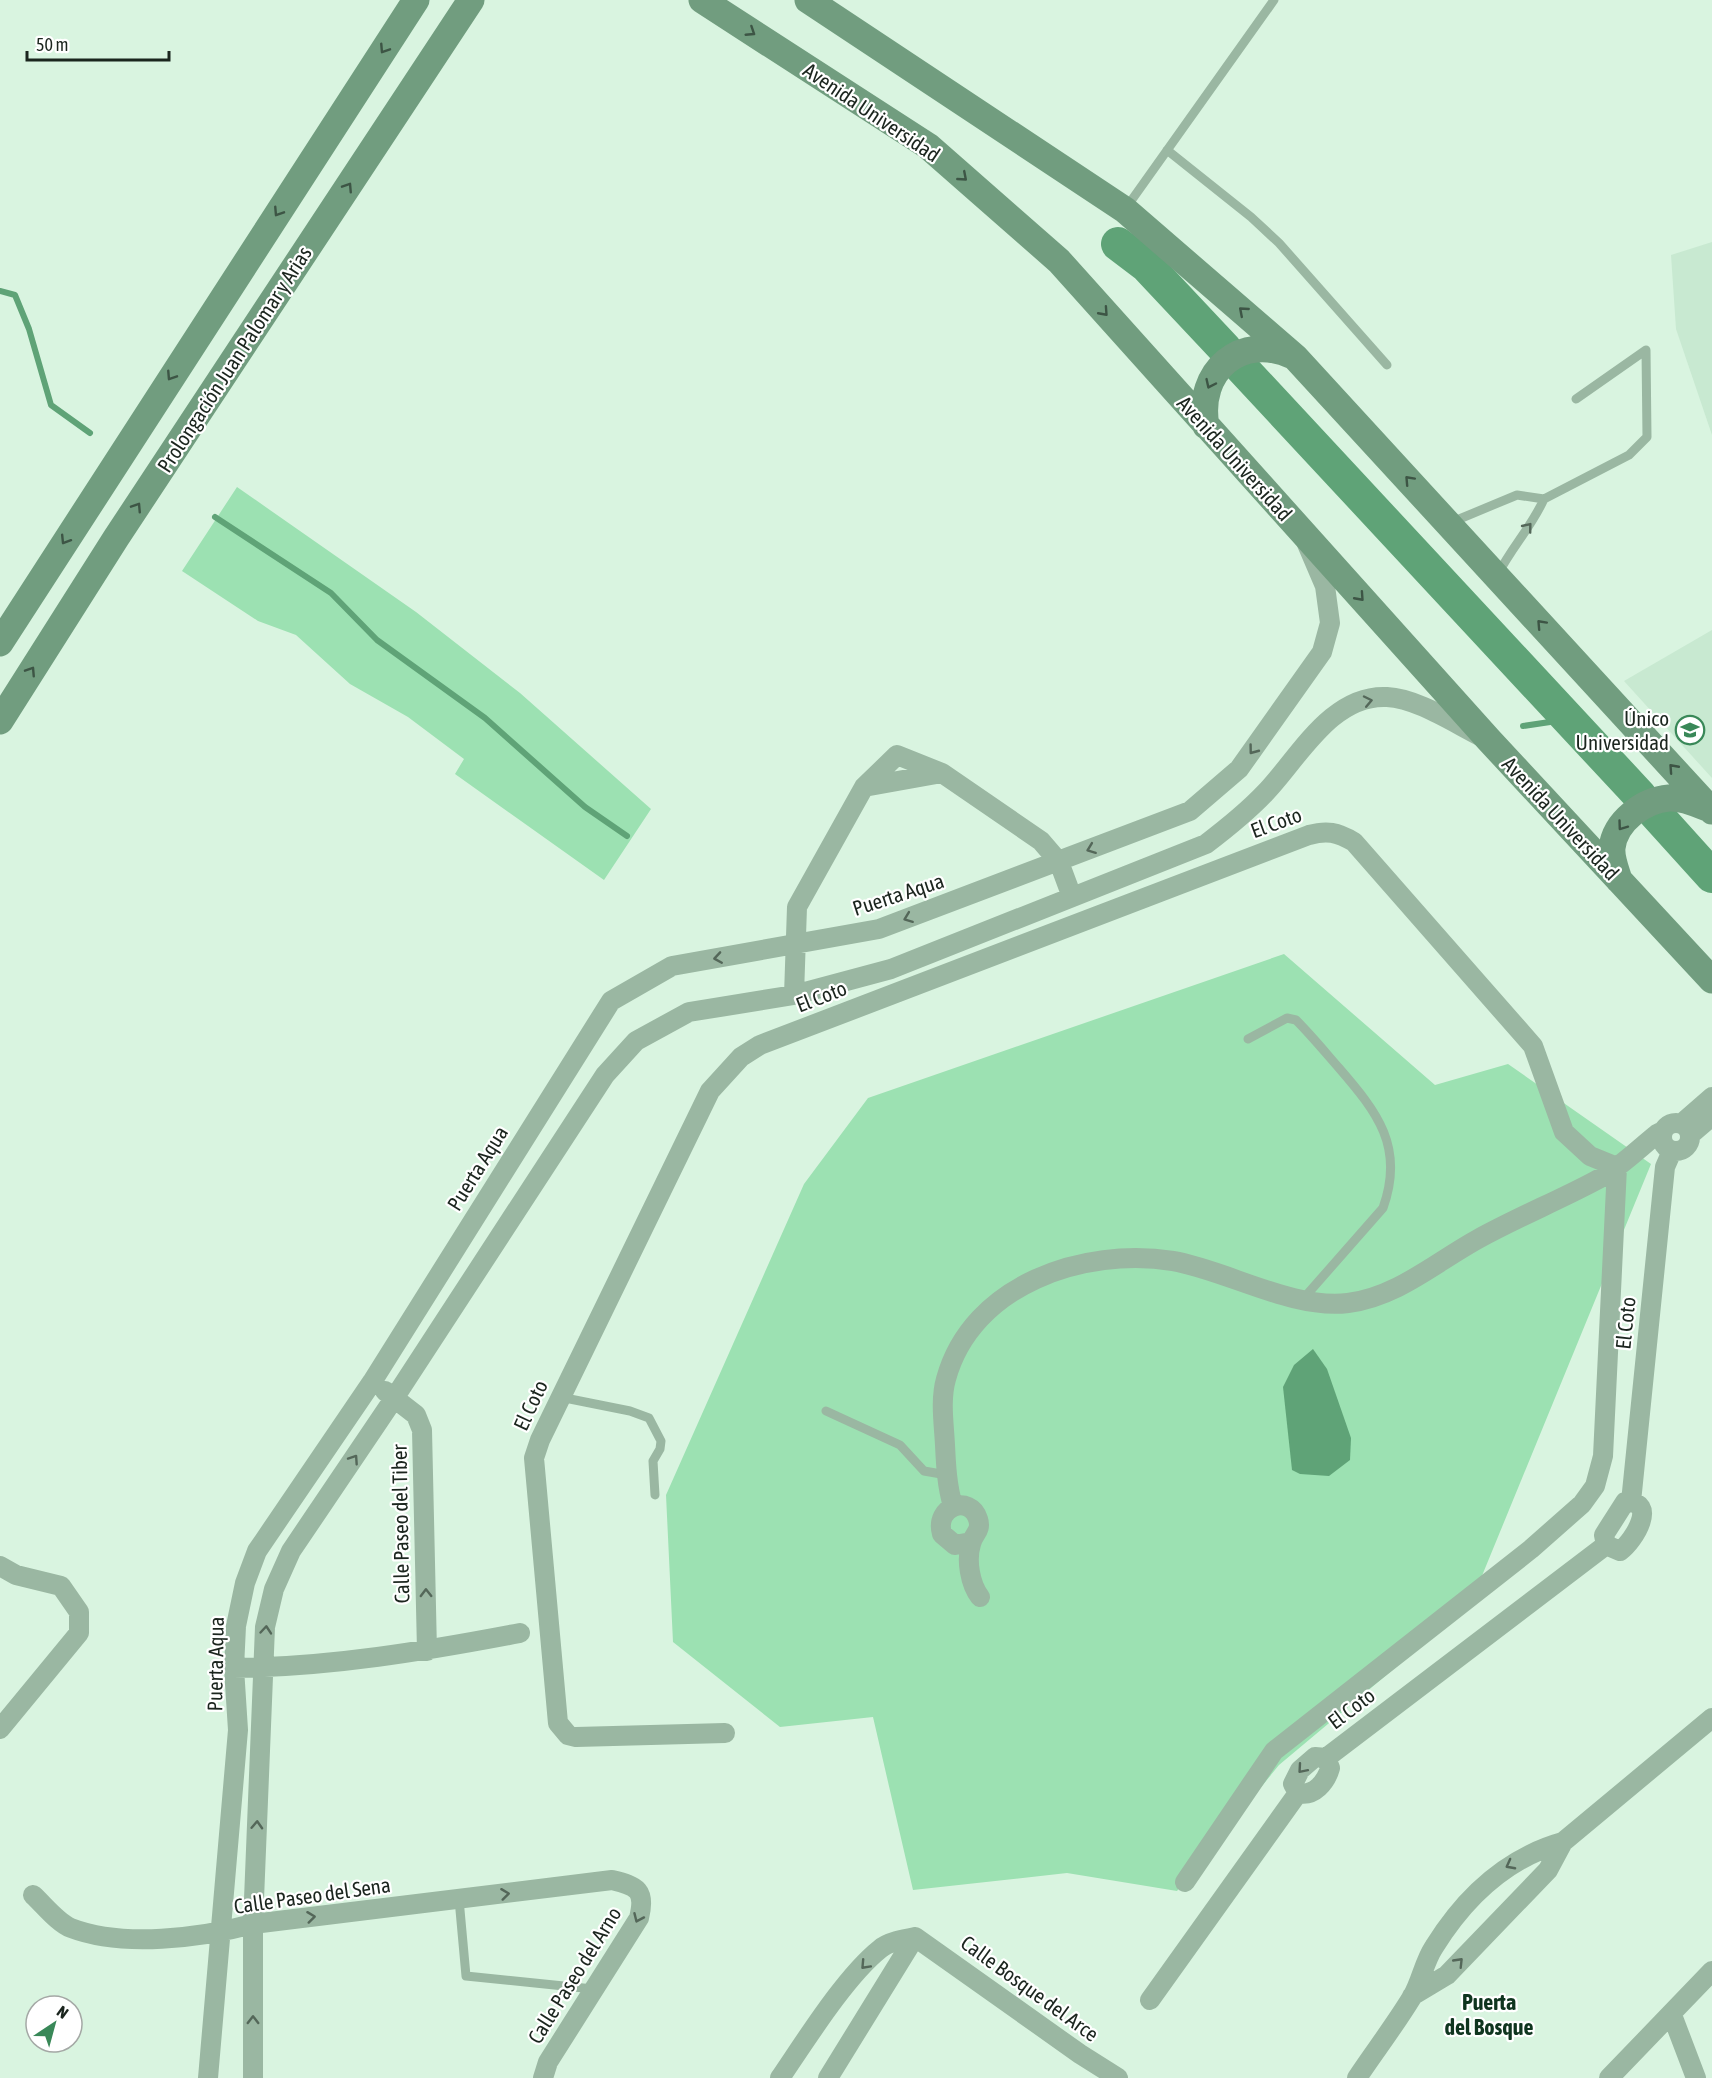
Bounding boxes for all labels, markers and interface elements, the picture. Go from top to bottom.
scale bar [27,24,170,62]
one-way arrow [744,24,755,35]
text: 50 m [36,34,68,55]
one-way arrow [380,42,391,53]
street label: Avenida Universidad [799,57,945,167]
one-way arrow [956,170,967,181]
one-way arrow [341,182,352,193]
one-way arrow [274,206,285,217]
street label: Prolongación Juan Palomar y Arias [152,242,316,476]
one-way arrow [1097,305,1108,315]
one-way arrow [1239,307,1250,318]
one-way arrow [167,369,178,380]
one-way arrow [1206,377,1218,388]
street label: Avenida Universidad [1173,391,1297,525]
one-way arrow [1405,477,1416,487]
one-way arrow [129,503,141,513]
one-way arrow [1521,523,1532,534]
one-way arrow [62,533,73,544]
one-way arrow [1353,591,1364,601]
one-way arrow [1537,620,1548,630]
one-way arrow [24,667,35,678]
one-way arrow [1363,695,1373,708]
place label: Único Universidad [1576,706,1669,754]
school or university icon: Único Universidad [1674,714,1706,746]
one-way arrow [1249,743,1260,754]
street label: Avenida Universidad [1498,752,1624,884]
one-way arrow [1669,764,1680,774]
street label: El Coto [1247,802,1305,842]
one-way arrow [1618,819,1629,830]
one-way arrow [1086,842,1097,855]
street label: Puerta Aqua [849,868,947,920]
one-way arrow [903,911,914,923]
one-way arrow [713,952,723,964]
street label: El Coto [792,975,850,1017]
street label: Puerta Aqua [442,1121,512,1215]
street label: El Coto [1610,1296,1640,1350]
street label: El Coto [508,1376,552,1434]
street label: Calle Paseo del Tiber [387,1443,413,1604]
one-way arrow [347,1454,358,1465]
one-way arrow [420,1588,432,1597]
street label: Puerta Aqua [202,1616,228,1712]
one-way arrow [259,1625,272,1634]
street label: El Coto [1323,1683,1379,1733]
one-way arrow [1299,1762,1310,1773]
one-way arrow [251,1820,264,1829]
one-way arrow [1505,1858,1516,1869]
street label: Calle Paseo del Sena [232,1872,392,1918]
one-way arrow [500,1888,509,1900]
street label: Calle Paseo del Arno [522,1902,626,2048]
one-way arrow [306,1912,316,1924]
one-way arrow [633,1912,645,1923]
street label: Calle Bosque del Arce [957,1930,1103,2046]
one-way arrow [861,1958,872,1968]
one-way arrow [1452,1958,1463,1969]
district label: Puerta del Bosque [1445,1989,1533,2040]
north arrow [24,1994,84,2054]
text: N [54,2002,72,2022]
one-way arrow [247,2015,259,2024]

